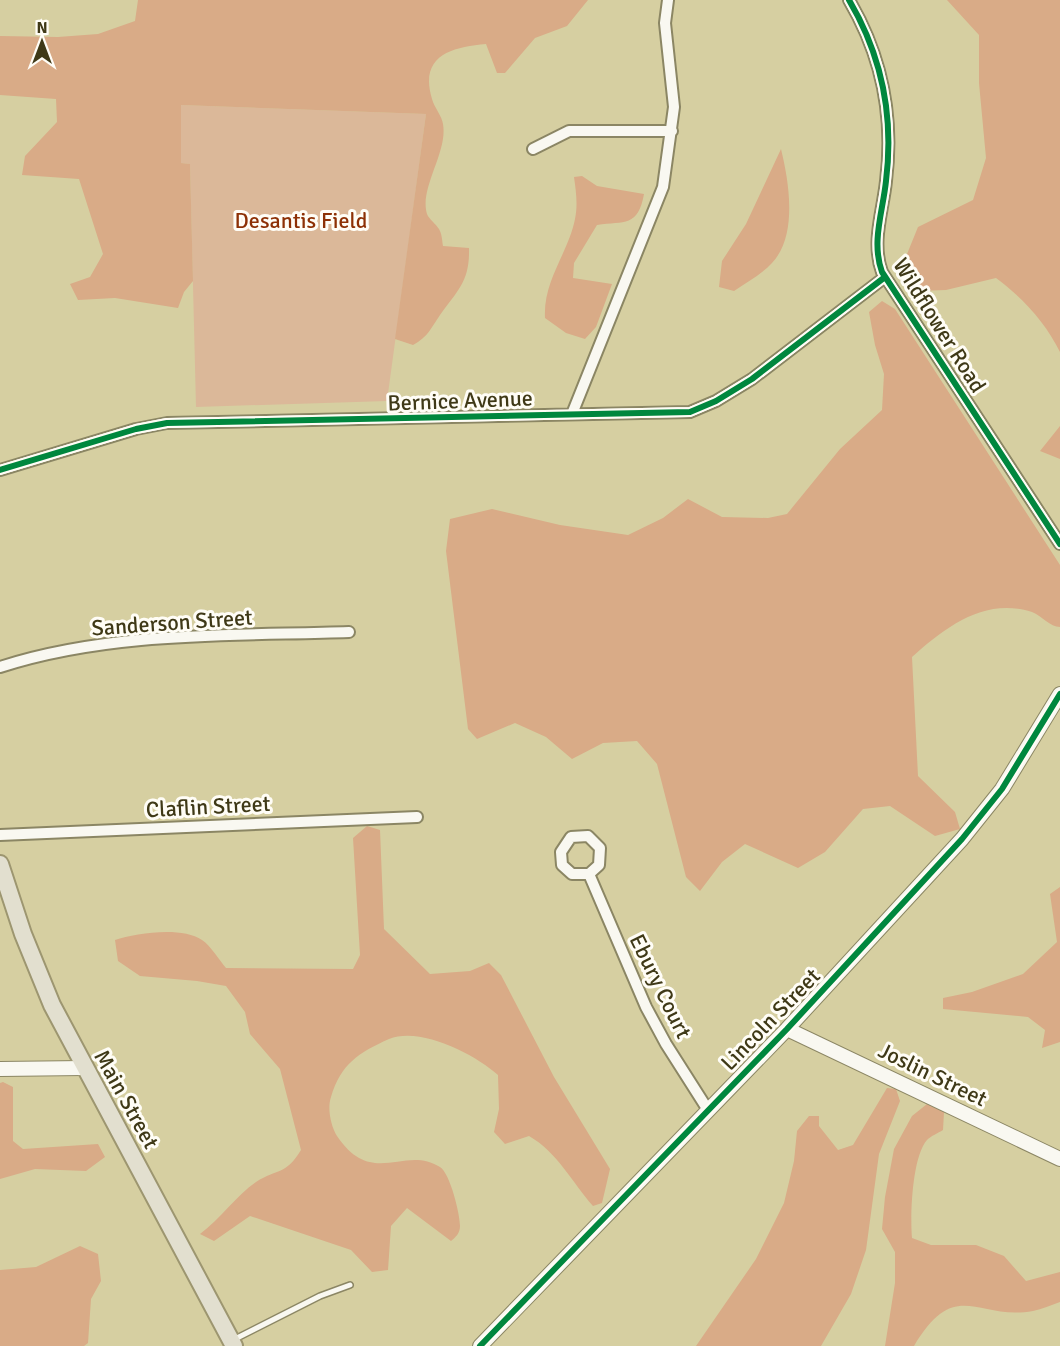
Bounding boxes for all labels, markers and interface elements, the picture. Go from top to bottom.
north arrow [12,12,72,72]
text: N [36,18,48,38]
park label: Desantis Field [235,207,367,234]
street label: Wildflower Road [887,253,992,398]
street label: Bernice Avenue [387,384,533,417]
street label: Sanderson Street [91,603,254,642]
street label: Claflin Street [145,790,271,823]
street label: Ebury Court [624,930,698,1043]
street label: Lincoln Street [715,963,826,1076]
street label: Joslin Street [874,1037,992,1112]
street label: Main Street [88,1045,165,1154]

